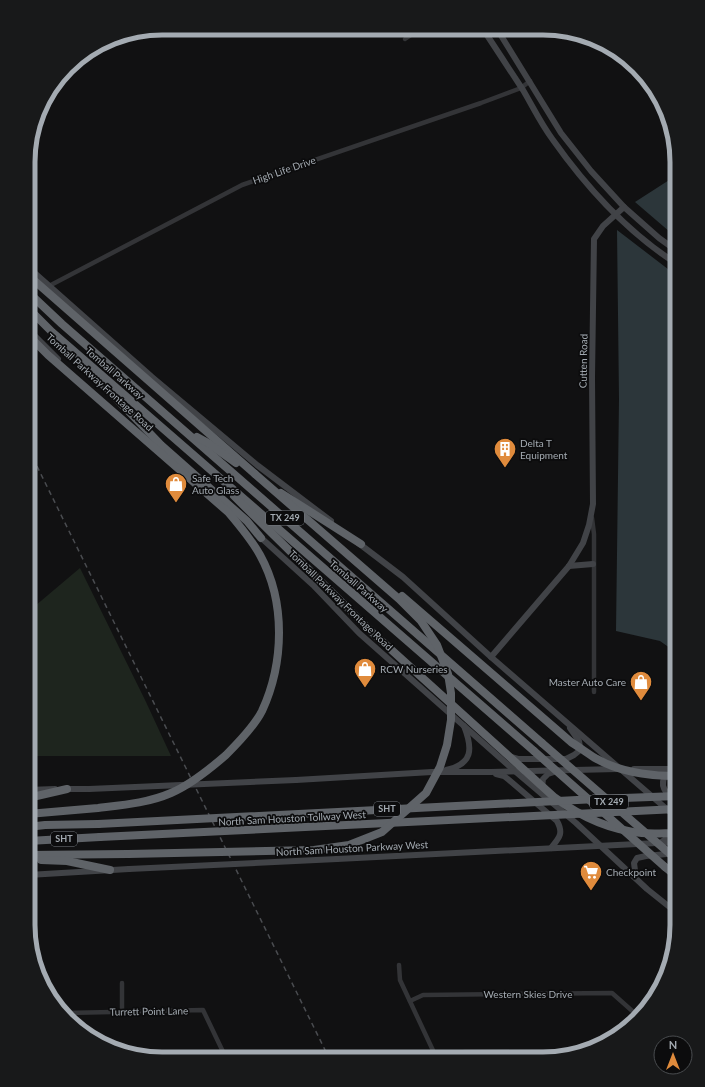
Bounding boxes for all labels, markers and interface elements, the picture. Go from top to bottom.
street label: High Life Drive [251,154,317,186]
street label: Tomball Parkway Frontage Road [44,331,156,433]
street label: Cutten Road [577,334,589,388]
street label: Tomball Parkway [83,344,147,402]
building icon: Delta T Equipment [492,436,518,469]
place label: Delta T Equipment [520,437,568,461]
shop icon: Safe Tech Auto Glass [163,471,189,504]
place label: Safe Tech Auto Glass [192,472,239,496]
road number: TX 249 [266,511,304,525]
street label: Tomball Parkway Frontage Road [287,547,395,653]
street label: Tomball Parkway [327,557,391,615]
shop icon: RCW Nurseries [352,656,378,689]
place label: RCW Nurseries [380,663,448,675]
shop icon: Master Auto Care [628,669,654,702]
place label: Master Auto Care [549,676,626,688]
road number: TX 249 [590,795,628,809]
road number: SHT [374,802,400,816]
street label: North Sam Houston Tollway West [218,808,367,828]
road number: SHT [51,832,77,846]
street label: North Sam Houston Parkway West [276,838,429,858]
supermarket icon: Checkpoint [578,859,604,892]
place label: Checkpoint [606,866,657,878]
street label: Western Skies Drive [484,988,572,1000]
street label: Turrett Point Lane [110,1004,188,1018]
north arrow [653,1035,693,1075]
text: N [669,1038,677,1051]

